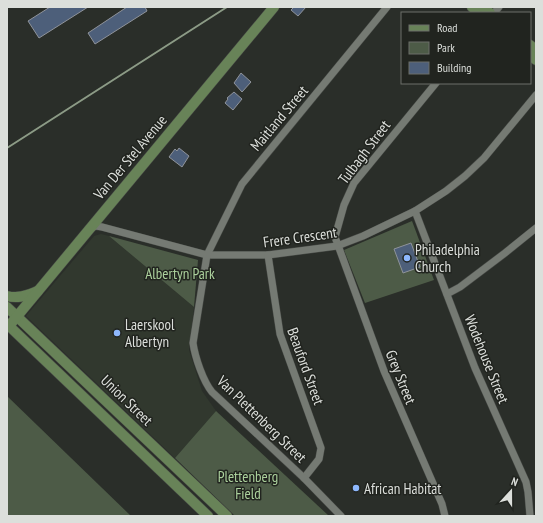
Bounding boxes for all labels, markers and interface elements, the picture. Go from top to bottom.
legend [401,12,531,84]
text: Road [437,20,457,35]
text: Park [437,40,455,55]
text: Building [437,60,472,75]
street label: Maitland Street [246,81,312,155]
street label: Van Der Stel Avenue [89,111,171,204]
street label: Tulbagh Street [334,116,394,188]
street label: Frere Crescent [262,222,338,252]
place label: Philadelphia Church [415,240,480,276]
marker: Philadelphia Church [402,253,412,263]
park label: Albertyn Park [145,264,215,283]
street label: Wodehouse Street [461,312,513,406]
place label: Laerskool Albertyn [125,315,175,351]
street label: Beauford Street [283,325,329,407]
marker: Laerskool Albertyn [112,328,122,338]
street label: Grey Street [382,347,420,407]
street label: Union Street [97,371,157,429]
street label: Van Plettenberg Street [213,371,311,466]
park label: Plettenberg Field [218,467,278,503]
north arrow [491,471,531,511]
text: N [509,474,520,489]
place label: African Habitat [364,479,441,498]
marker: African Habitat [351,483,361,493]

